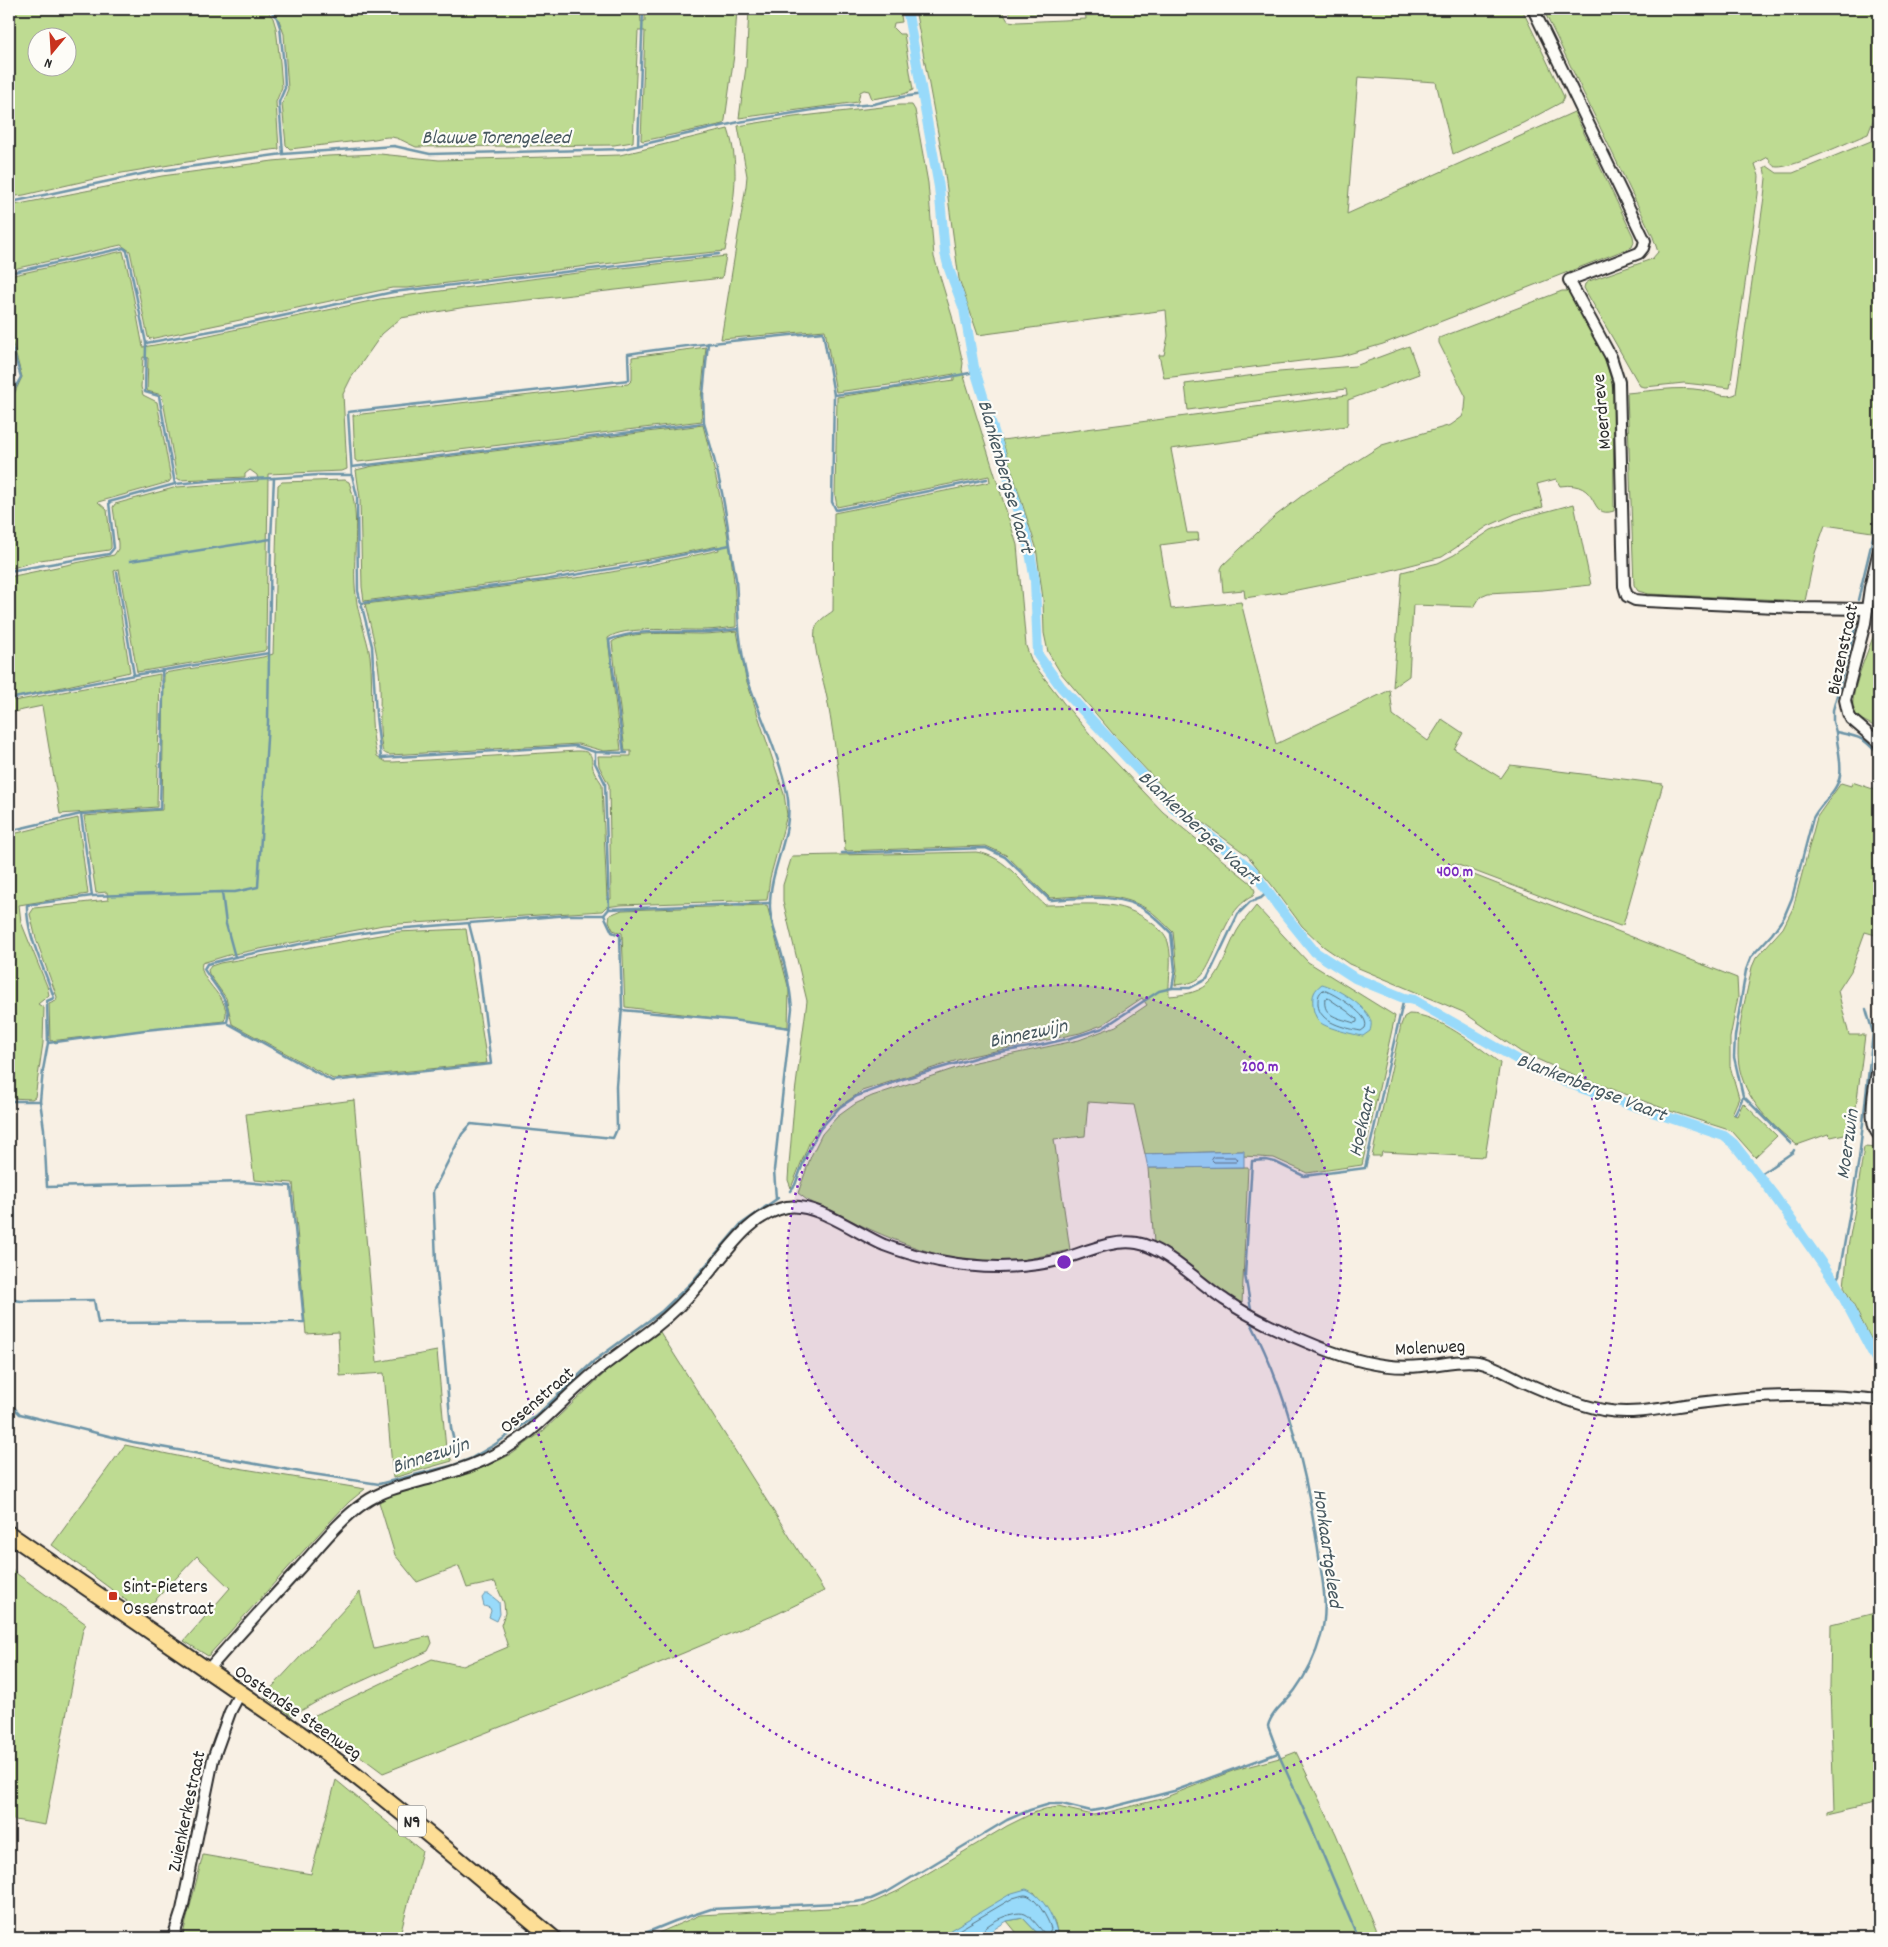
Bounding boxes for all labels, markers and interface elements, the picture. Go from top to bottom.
north arrow [28,28,78,78]
text: N [42,52,55,73]
water label: Blauwe Torengeleed [422,125,573,153]
street label: Moerdreve [1587,373,1620,451]
water label: Blankenbergse Vaart [969,397,1040,558]
street label: Biezenstraat [1822,602,1867,698]
water label: Blankenbergse Vaart [1131,765,1266,894]
text: 400 m [1437,862,1473,884]
water label: Binnezwijn [987,1013,1071,1057]
water label: Blankenbergse Vaart [1512,1047,1671,1131]
text: 200 m [1242,1057,1278,1079]
water label: Hoekaart [1342,1084,1386,1160]
water label: Moerzwin [1830,1107,1868,1181]
centre of rings [1055,1253,1073,1271]
street label: Molenweg [1394,1334,1466,1365]
street label: Ossenstraat [495,1362,581,1442]
water label: Binnezwijn [389,1431,474,1482]
water label: Honkaartgeleed [1304,1487,1349,1612]
place label: Sint-Pieters Ossenstraat [123,1575,214,1624]
marker: Sint-Pieters Ossenstraat [107,1590,119,1602]
street label: Oostendse Steenweg [227,1660,367,1768]
street label: Zuienkerkestraat [162,1749,214,1875]
road number: N9 [398,1805,426,1836]

